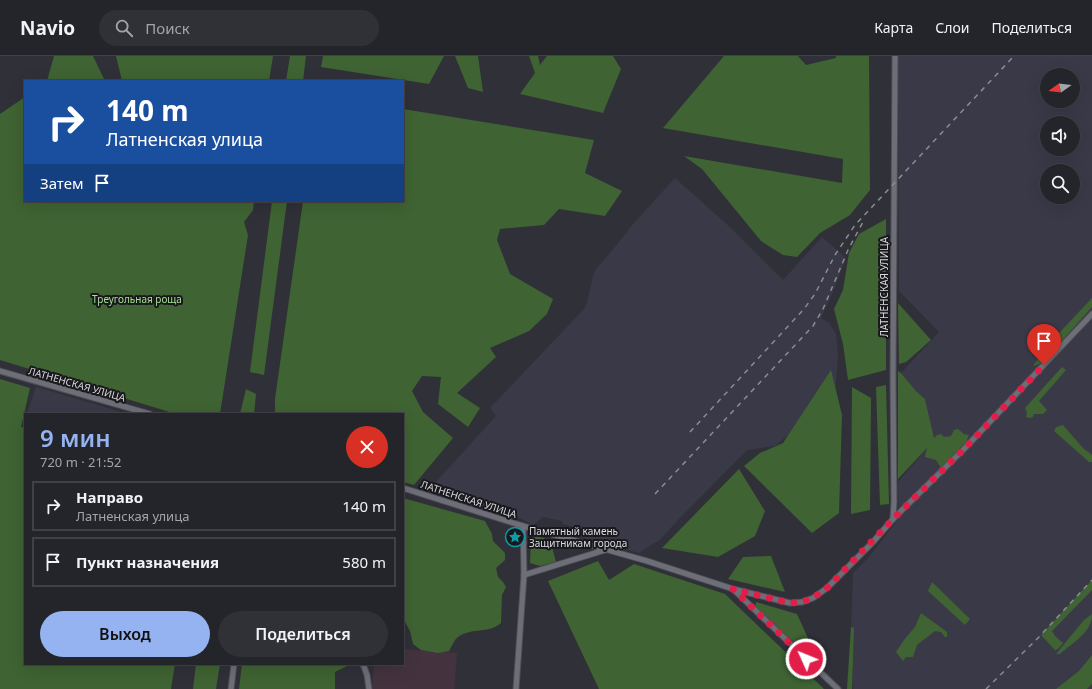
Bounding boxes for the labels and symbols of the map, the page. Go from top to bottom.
north arrow [1040,68,1080,108]
street label: ЛАТНЕНСКАЯ УЛИЦА [877,236,891,337]
park label: Треугольная роща [92,292,182,306]
pin [1027,324,1061,365]
street label: ЛАТНЕНСКАЯ УЛИЦА [27,363,128,405]
street label: ЛАТНЕНСКАЯ УЛИЦА [419,477,519,521]
place label: Памятный камень Защитникам города [529,524,627,550]
place icon: Памятный камень Защитникам города [504,526,526,548]
position arrow [785,638,827,680]

